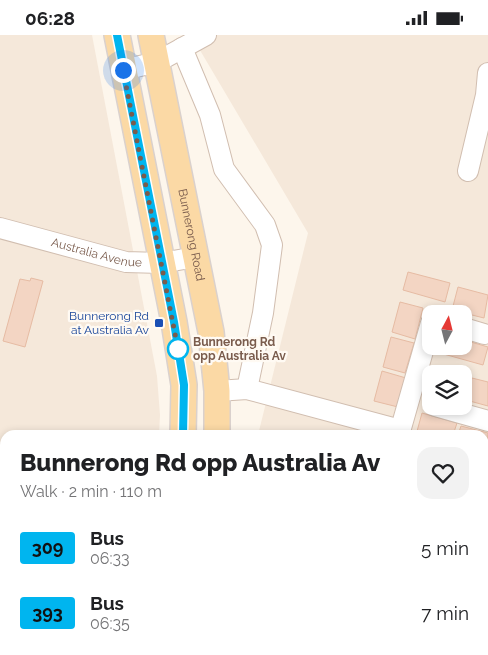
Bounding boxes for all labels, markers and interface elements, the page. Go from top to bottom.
text: 06:28 [25,7,75,29]
your location [111,58,136,83]
street label: Bunnerong Road [175,188,208,282]
street label: Australia Avenue [50,235,142,269]
north arrow [422,305,472,355]
map controls [422,305,472,415]
place label: Bunnerong Rd at Australia Av [69,309,150,337]
marker: Bunnerong Rd at Australia Av [153,317,165,329]
place label: Bunnerong Rd opp Australia Av [193,335,286,363]
marker: Bunnerong Rd opp Australia Av [167,338,189,360]
button: layers [422,365,472,415]
button: heart [417,447,469,499]
text: Bunnerong Rd opp Australia Av [20,448,380,477]
text: Walk · 2 min · 110 m [20,482,162,501]
text: Bus [90,527,124,549]
text: 309 [32,537,63,558]
text: 5 min [421,537,469,559]
text: 06:33 [90,549,130,568]
text: Bus [90,592,124,614]
text: 393 [32,602,63,623]
text: 7 min [421,602,469,624]
text: 06:35 [90,614,130,633]

